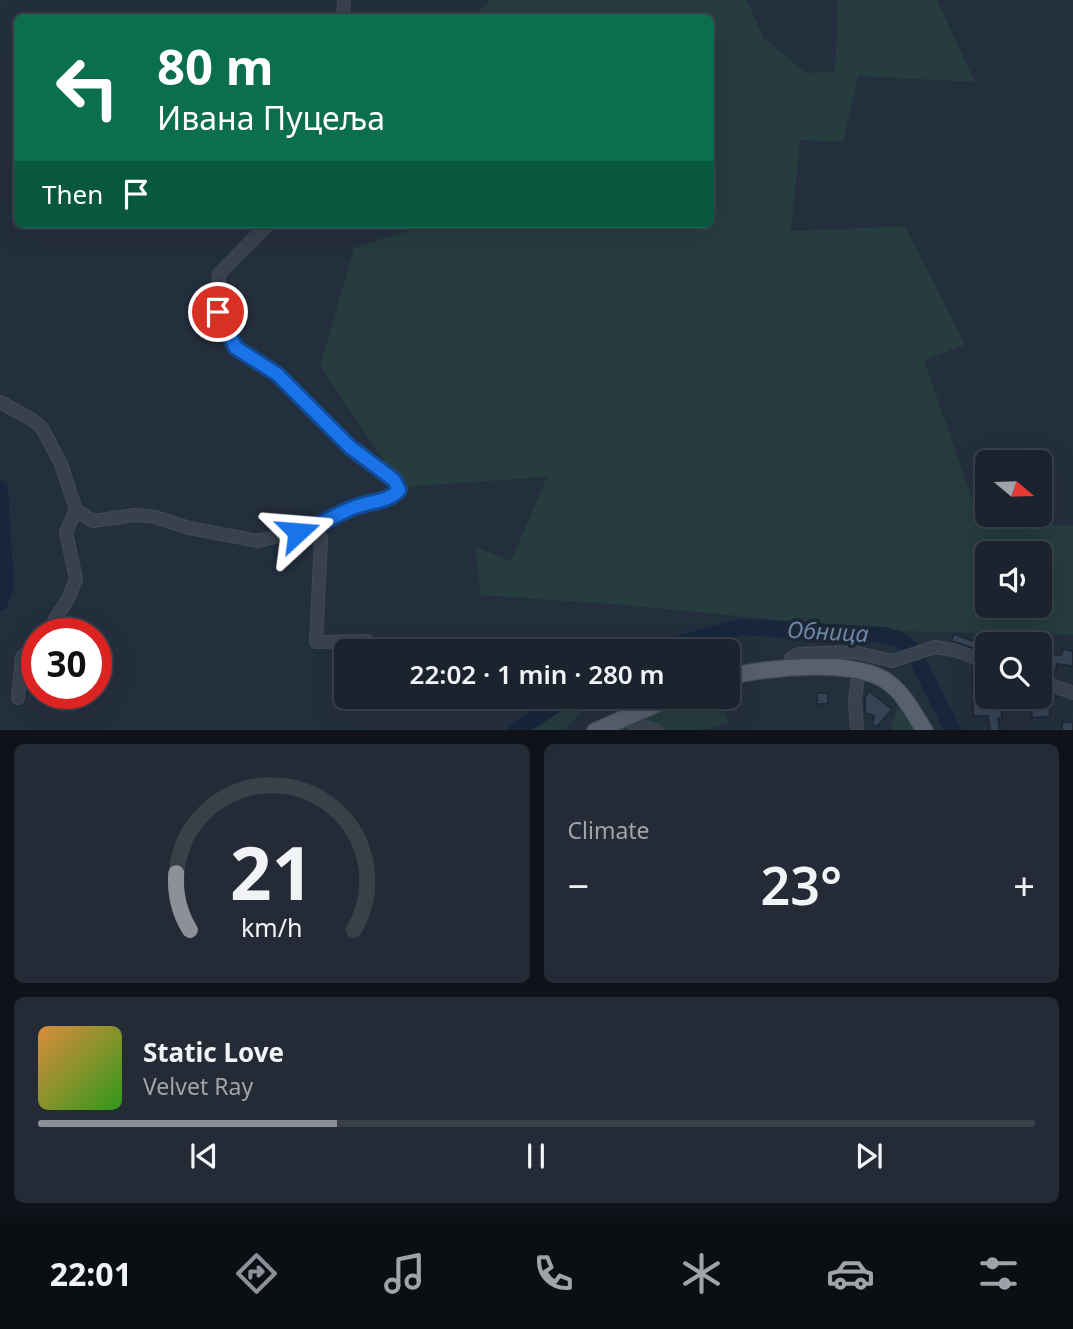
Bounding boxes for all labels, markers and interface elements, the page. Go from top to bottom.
text: 80 m [157,33,274,99]
icon: left [42,42,133,133]
text: Ивана Пуцеља [157,96,385,139]
icon: arrive [117,175,155,213]
text: Then [42,176,103,212]
pin [188,282,248,342]
icon: arrive [199,293,237,331]
north arrow [975,450,1052,527]
map controls [975,450,1052,709]
position arrow [261,495,335,569]
button: sound [975,541,1052,618]
water label: Обница [786,613,870,649]
speed limit sign: 30 [21,618,112,709]
button: search [975,632,1052,709]
text: 22:02 · 1 min · 280 m [410,656,664,692]
text: Climate [568,814,650,846]
text: 21 [230,822,313,921]
text: 23° [760,849,842,920]
text: − [568,859,589,911]
text: + [1013,859,1035,911]
text: km/h [241,909,303,943]
text: Static Love [143,1034,284,1070]
text: Velvet Ray [143,1070,253,1102]
icon: previous [185,1137,223,1175]
icon: pause [517,1137,555,1175]
icon: next [850,1137,888,1175]
icon: directions [232,1249,281,1298]
icon: music [380,1249,429,1298]
icon: phone [529,1249,578,1298]
icon: climate [677,1249,726,1298]
icon: car [826,1249,875,1298]
icon: filters [974,1249,1023,1298]
text: 22:01 [50,1252,132,1295]

